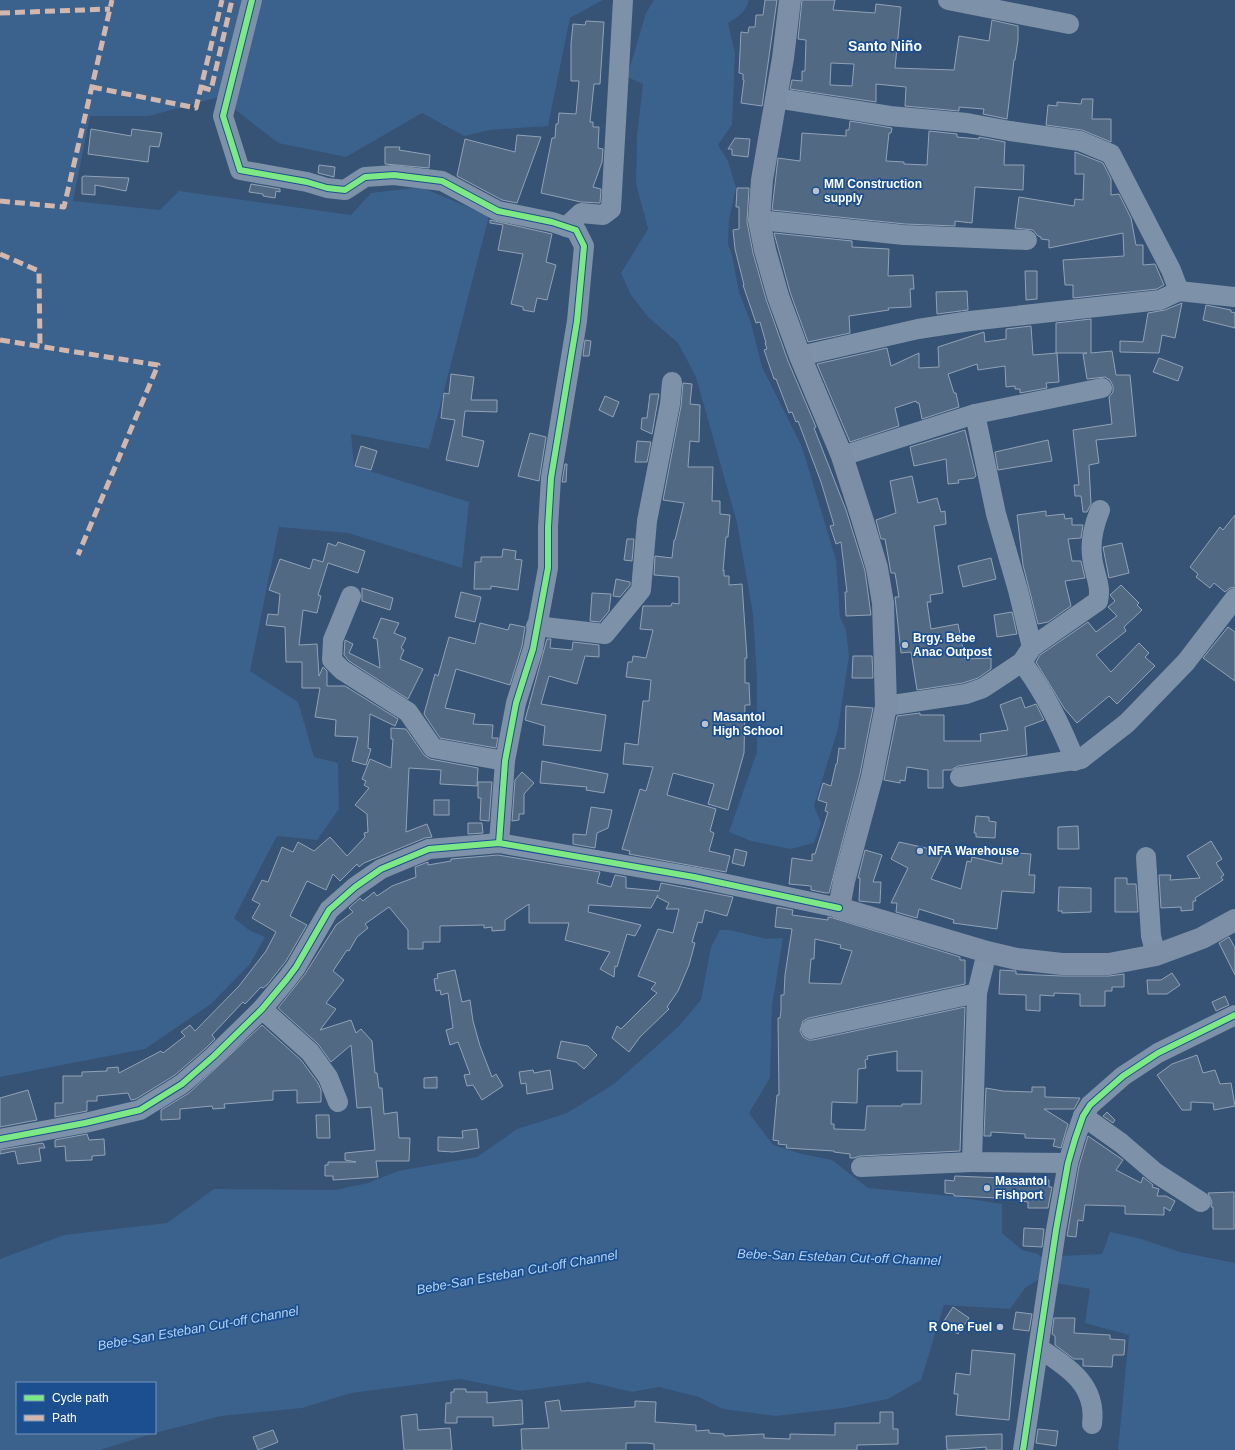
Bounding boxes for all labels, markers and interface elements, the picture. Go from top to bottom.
district label: Santo Niño [848,38,922,54]
place label: MM Construction supply [824,177,922,205]
marker: MM Construction supply [811,186,821,196]
place label: Brgy. Bebe Anac Outpost [913,631,992,659]
marker: Brgy. Bebe Anac Outpost [900,640,910,650]
place label: Masantol High School [713,710,783,738]
marker: Masantol High School [700,719,710,729]
place label: NFA Warehouse [928,844,1019,858]
marker: NFA Warehouse [915,846,925,856]
place label: Masantol Fishport [995,1174,1047,1202]
marker: Masantol Fishport [982,1183,992,1193]
water label: Bebe-San Esteban Cut-off Channel [737,1246,942,1268]
water label: Bebe-San Esteban Cut-off Channel [415,1247,620,1297]
water label: Bebe-San Esteban Cut-off Channel [96,1303,301,1353]
place label: R One Fuel [929,1320,992,1334]
marker: R One Fuel [995,1322,1005,1332]
legend [16,1382,156,1434]
text: Cycle path [52,1391,109,1405]
text: Path [52,1411,77,1425]

